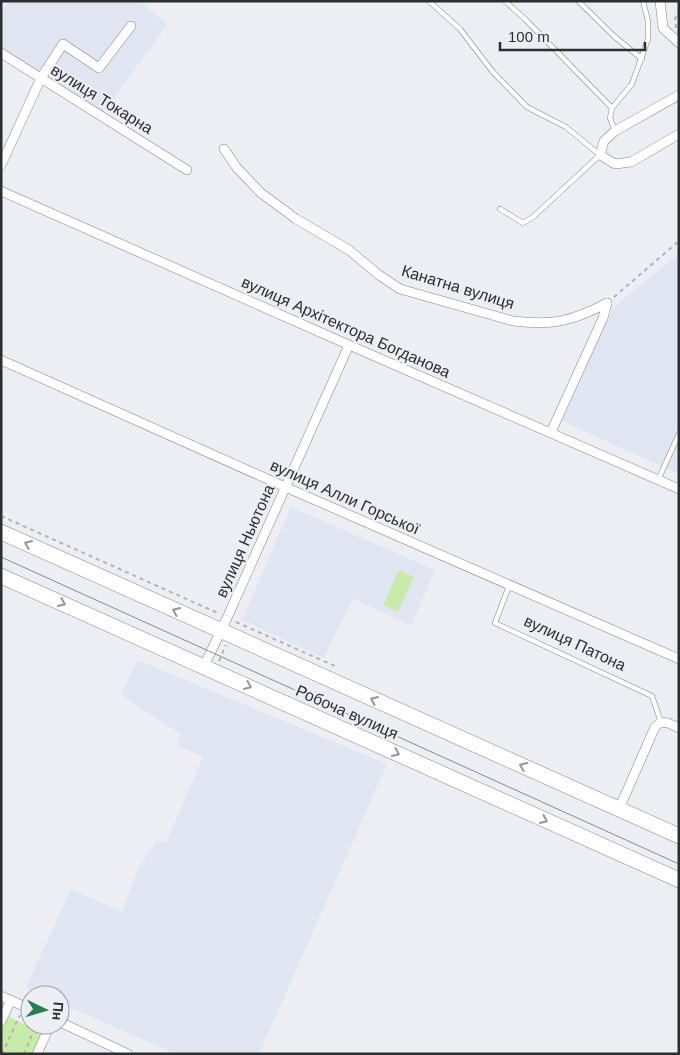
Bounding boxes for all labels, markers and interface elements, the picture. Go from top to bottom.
scale bar [500,20,645,52]
text: 100 m [508,28,550,45]
street label: вулиця Токарна [48,61,156,137]
street label: Канатна вулиця [400,262,516,312]
street label: вулиця Архітектора Богданова [239,273,453,381]
street label: вулиця Алли Горської [268,456,423,538]
street label: вулиця Ньютона [212,482,278,600]
one-way arrow [24,540,33,551]
one-way arrow [57,596,66,607]
one-way arrow [172,607,181,618]
street label: вулиця Патона [521,612,629,674]
one-way arrow [243,680,252,691]
street label: Робоча вулиця [293,682,401,742]
one-way arrow [370,695,379,706]
one-way arrow [391,747,400,757]
one-way arrow [519,762,528,772]
one-way arrow [539,813,548,824]
north arrow [20,985,70,1035]
text: Пн [49,1001,67,1021]

